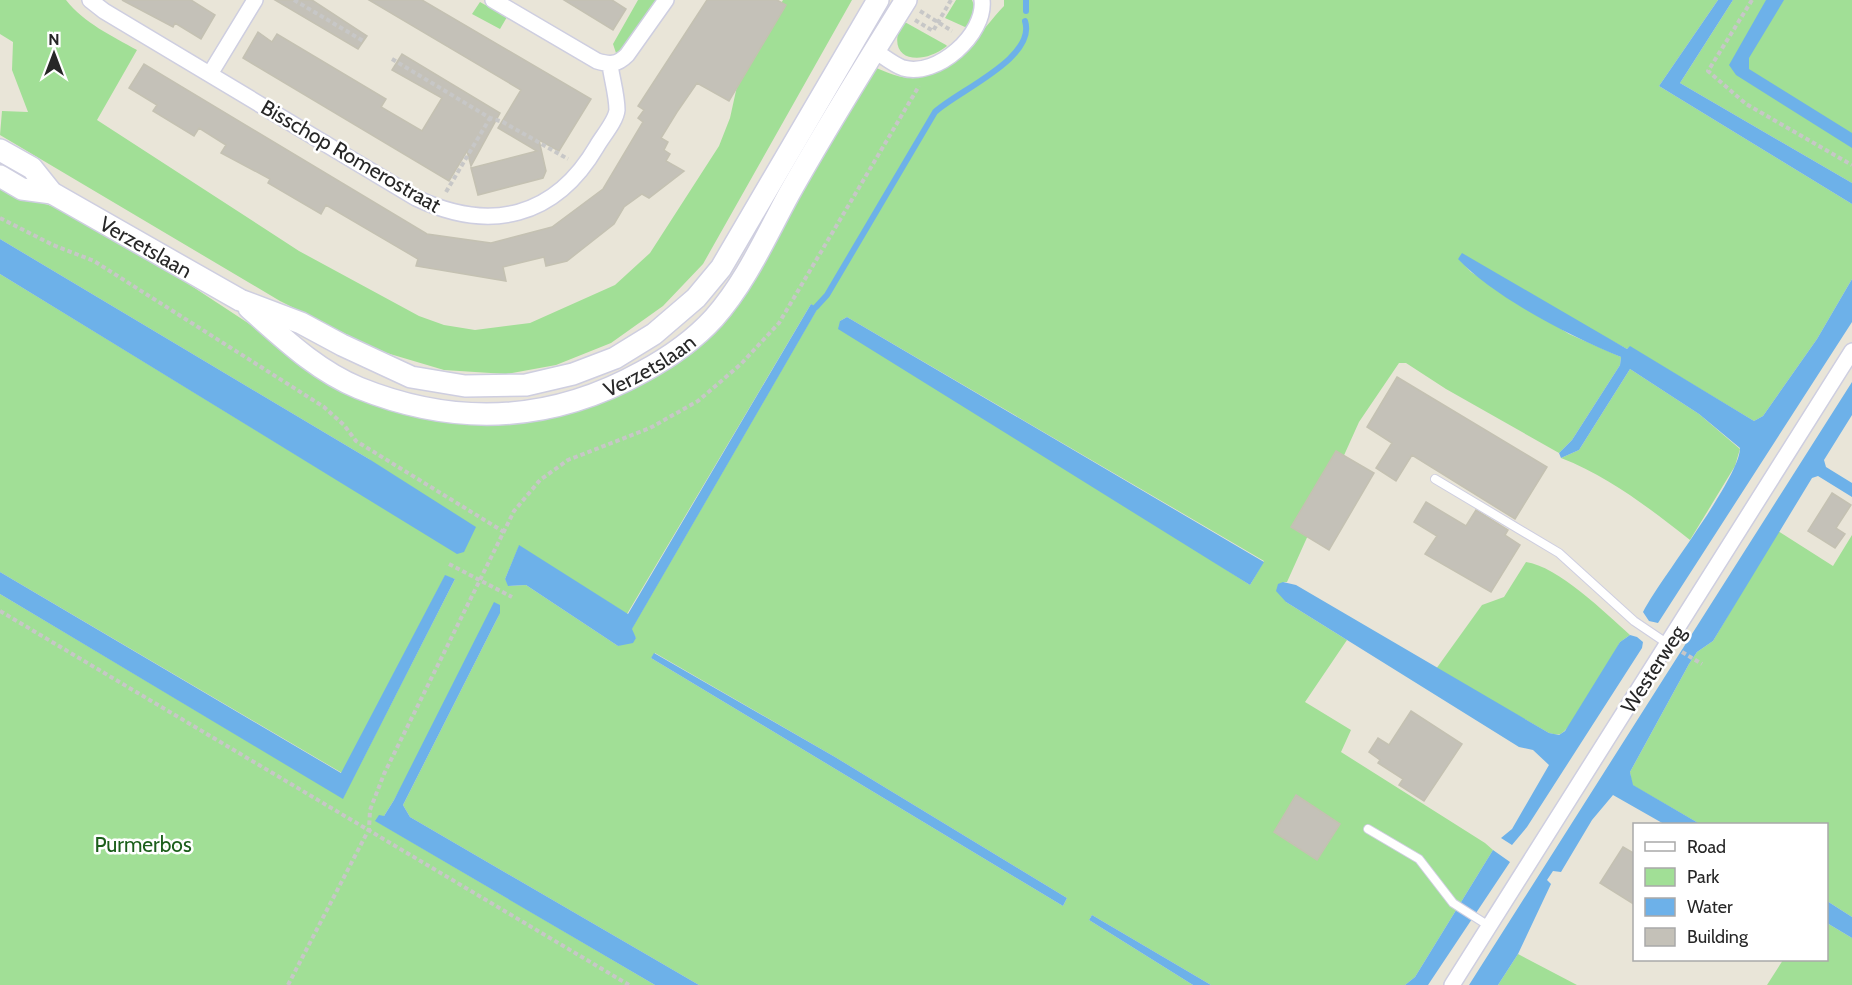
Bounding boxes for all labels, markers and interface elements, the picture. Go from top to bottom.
north arrow [24,24,84,84]
text: N [48,30,60,49]
street label: Bisschop Romerostraat [257,94,445,218]
street label: Verzetslaan [96,210,197,283]
street label: Verzetslaan [600,329,700,402]
street label: Westerweg [1615,620,1691,717]
legend [1633,823,1828,961]
park label: Purmerbos [94,832,192,857]
text: Road [1687,836,1726,858]
text: Park [1687,866,1720,888]
text: Water [1687,896,1733,918]
text: Building [1687,926,1749,948]

